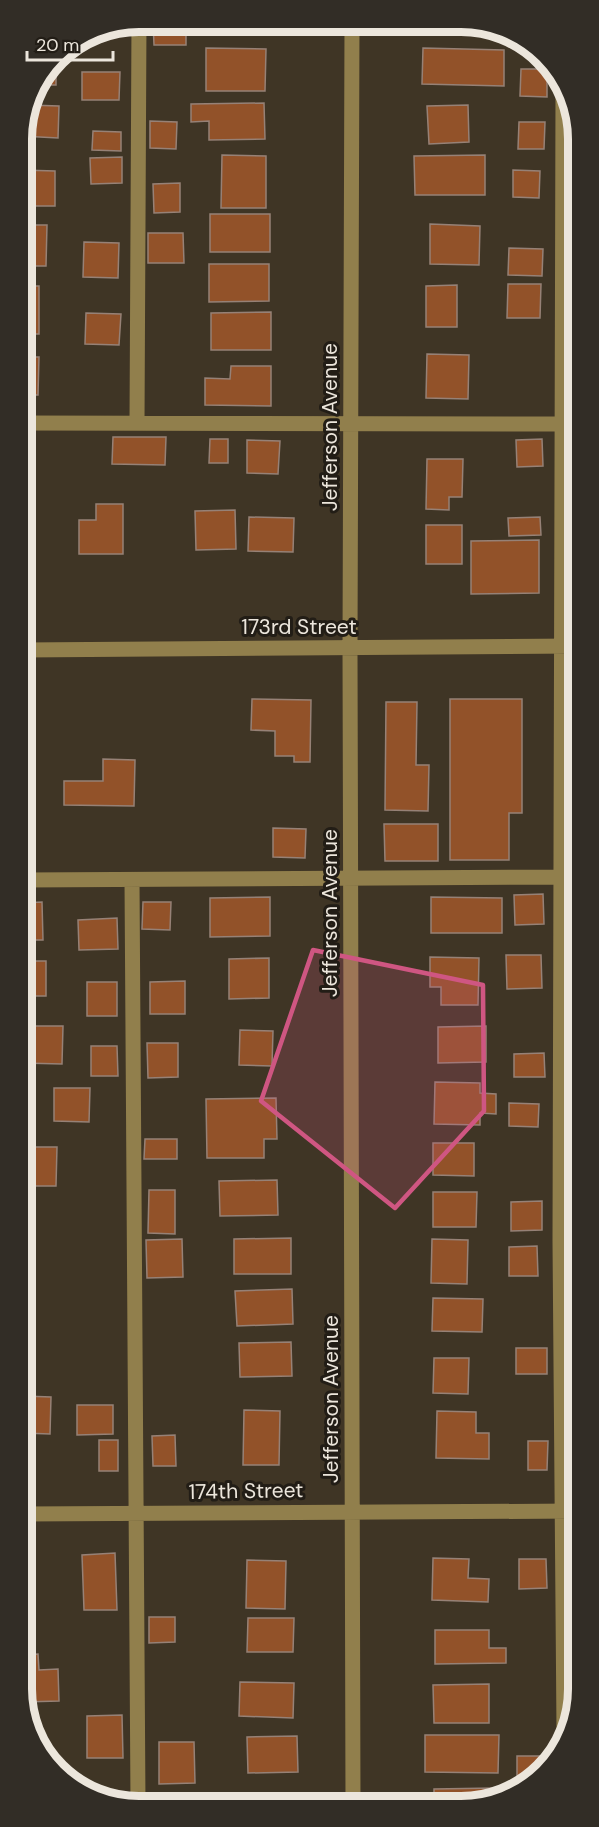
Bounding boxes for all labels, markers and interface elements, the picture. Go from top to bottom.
scale bar [27,24,112,62]
text: 20 m [36,33,79,57]
street label: Jefferson Avenue [316,343,344,511]
street label: 173rd Street [241,613,357,641]
street label: Jefferson Avenue [316,829,344,997]
street label: Jefferson Avenue [317,1315,345,1483]
street label: 174th Street [188,1476,304,1506]

